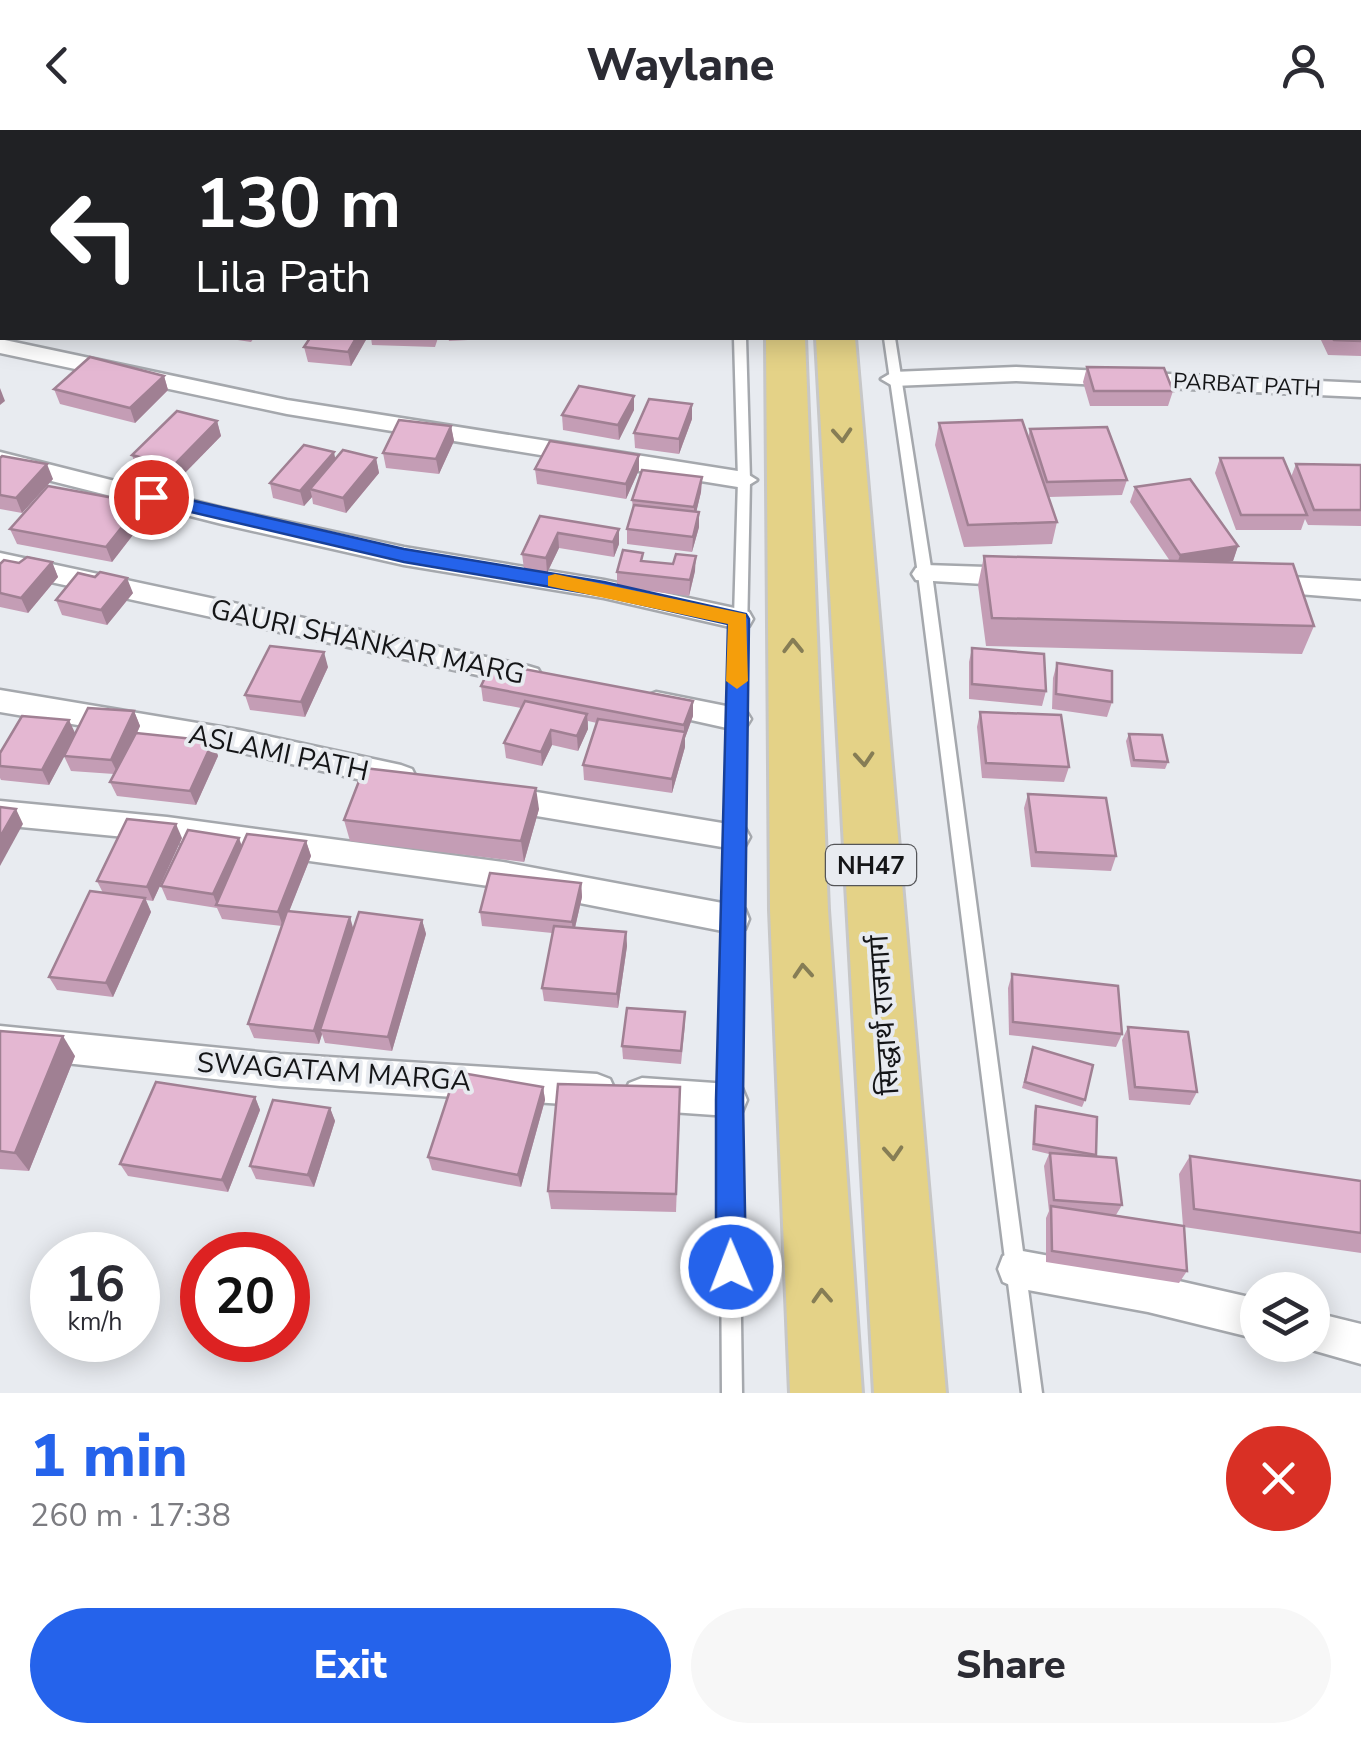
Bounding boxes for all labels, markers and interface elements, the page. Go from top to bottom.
text: Waylane [587,35,775,96]
icon: back [30,38,85,93]
icon: person [1276,38,1331,93]
text: 130 m [195,156,401,252]
icon: left [30,170,160,300]
text: Lila Path [195,247,371,308]
street label: PARBAT PATH [1172,366,1322,404]
one-way arrow [831,427,852,443]
pin [109,455,194,540]
icon: arrive [124,470,179,525]
street label: GAURI SHANKAR MARG [207,590,528,694]
one-way arrow [782,638,803,654]
street label: ASLAMI PATH [185,715,372,791]
one-way arrow [853,751,874,767]
road number: NH47 [826,845,916,885]
street label: सिद्धार्थ राजमार्ग [859,933,909,1096]
one-way arrow [793,963,814,979]
street label: SWAGATAM MARGA [196,1043,472,1101]
one-way arrow [882,1145,903,1161]
position arrow [679,1215,783,1319]
speed limit sign: 20 [180,1232,310,1362]
text: 16 [65,1250,125,1319]
map controls [1240,1272,1330,1362]
button: layers [1240,1272,1330,1362]
one-way arrow [811,1287,832,1303]
text: km/h [67,1305,123,1339]
text: 1 min [30,1415,188,1497]
button: close [1226,1426,1331,1531]
text: 260 m · 17:38 [30,1494,231,1537]
button: Exit [30,1608,671,1723]
button: Share [691,1608,1331,1723]

